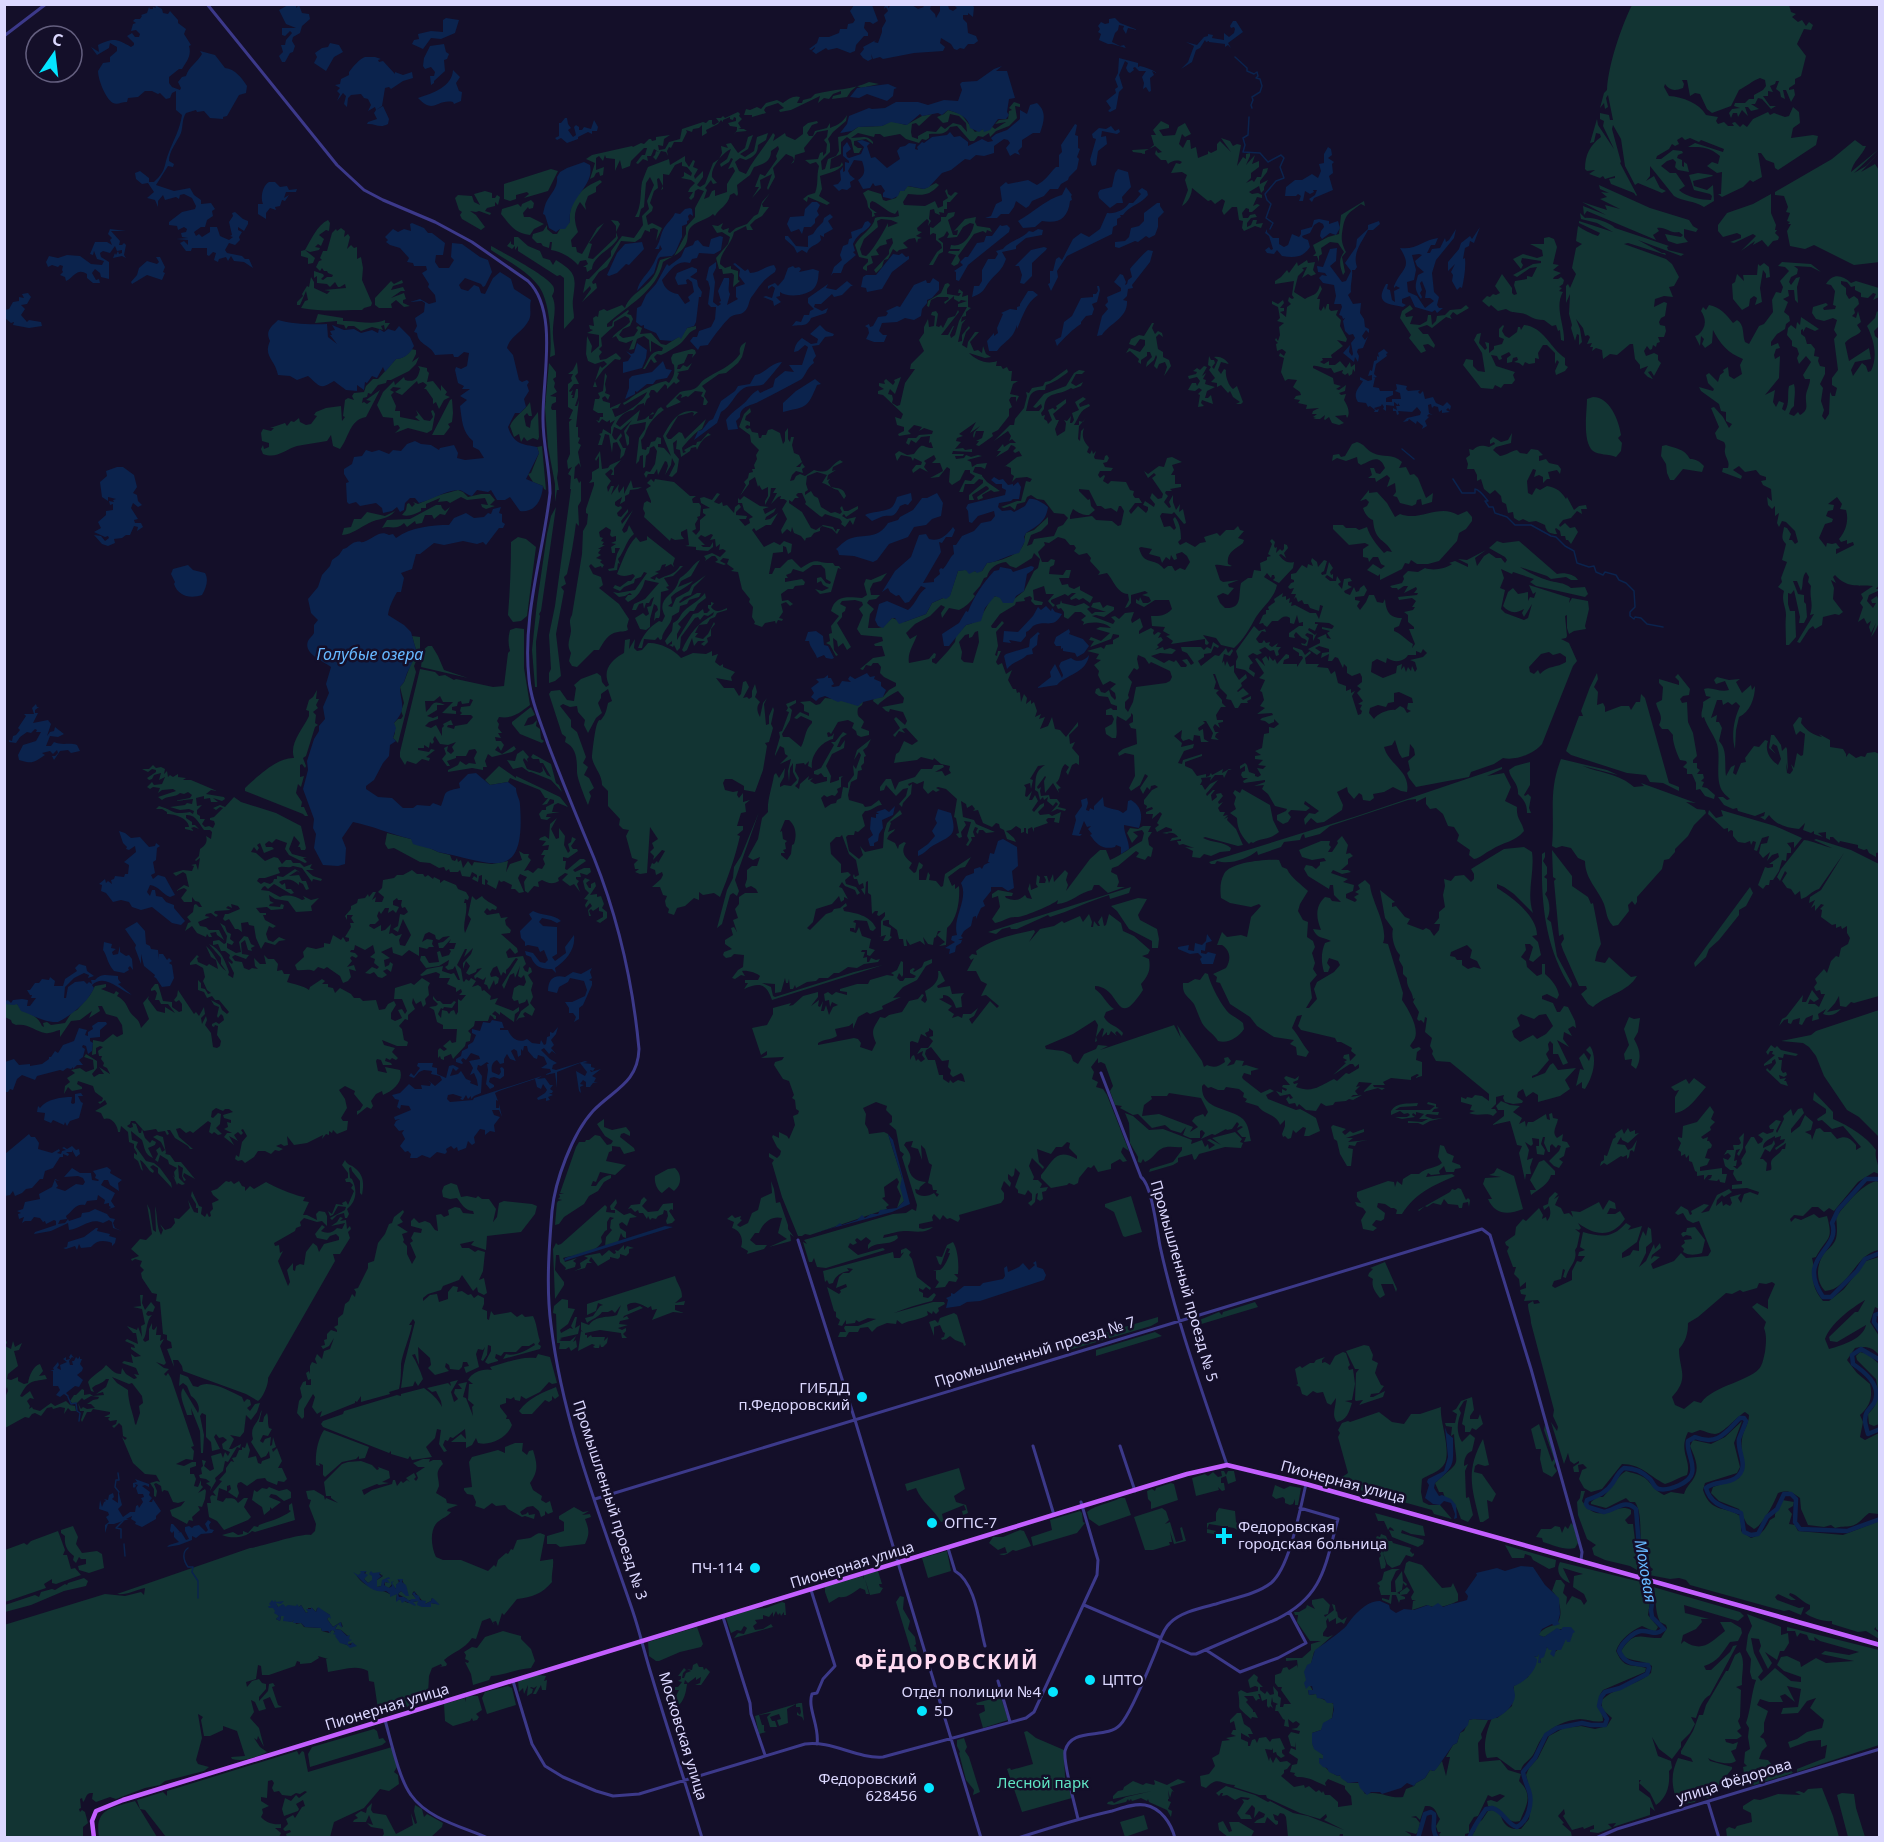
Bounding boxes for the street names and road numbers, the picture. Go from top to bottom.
street label: Промышленный проезд № 5 [1147,1178,1223,1384]
street label: Промышленный проезд № 7 [932,1311,1138,1391]
street label: Промышленный проезд № 3 [569,1397,653,1602]
street label: Пионерная улица [1279,1455,1408,1507]
street label: Пионерная улица [787,1536,916,1592]
street label: Московская улица [655,1669,713,1802]
street label: Пионерная улица [322,1678,451,1734]
street label: улица Фёдорова [1674,1753,1794,1807]

